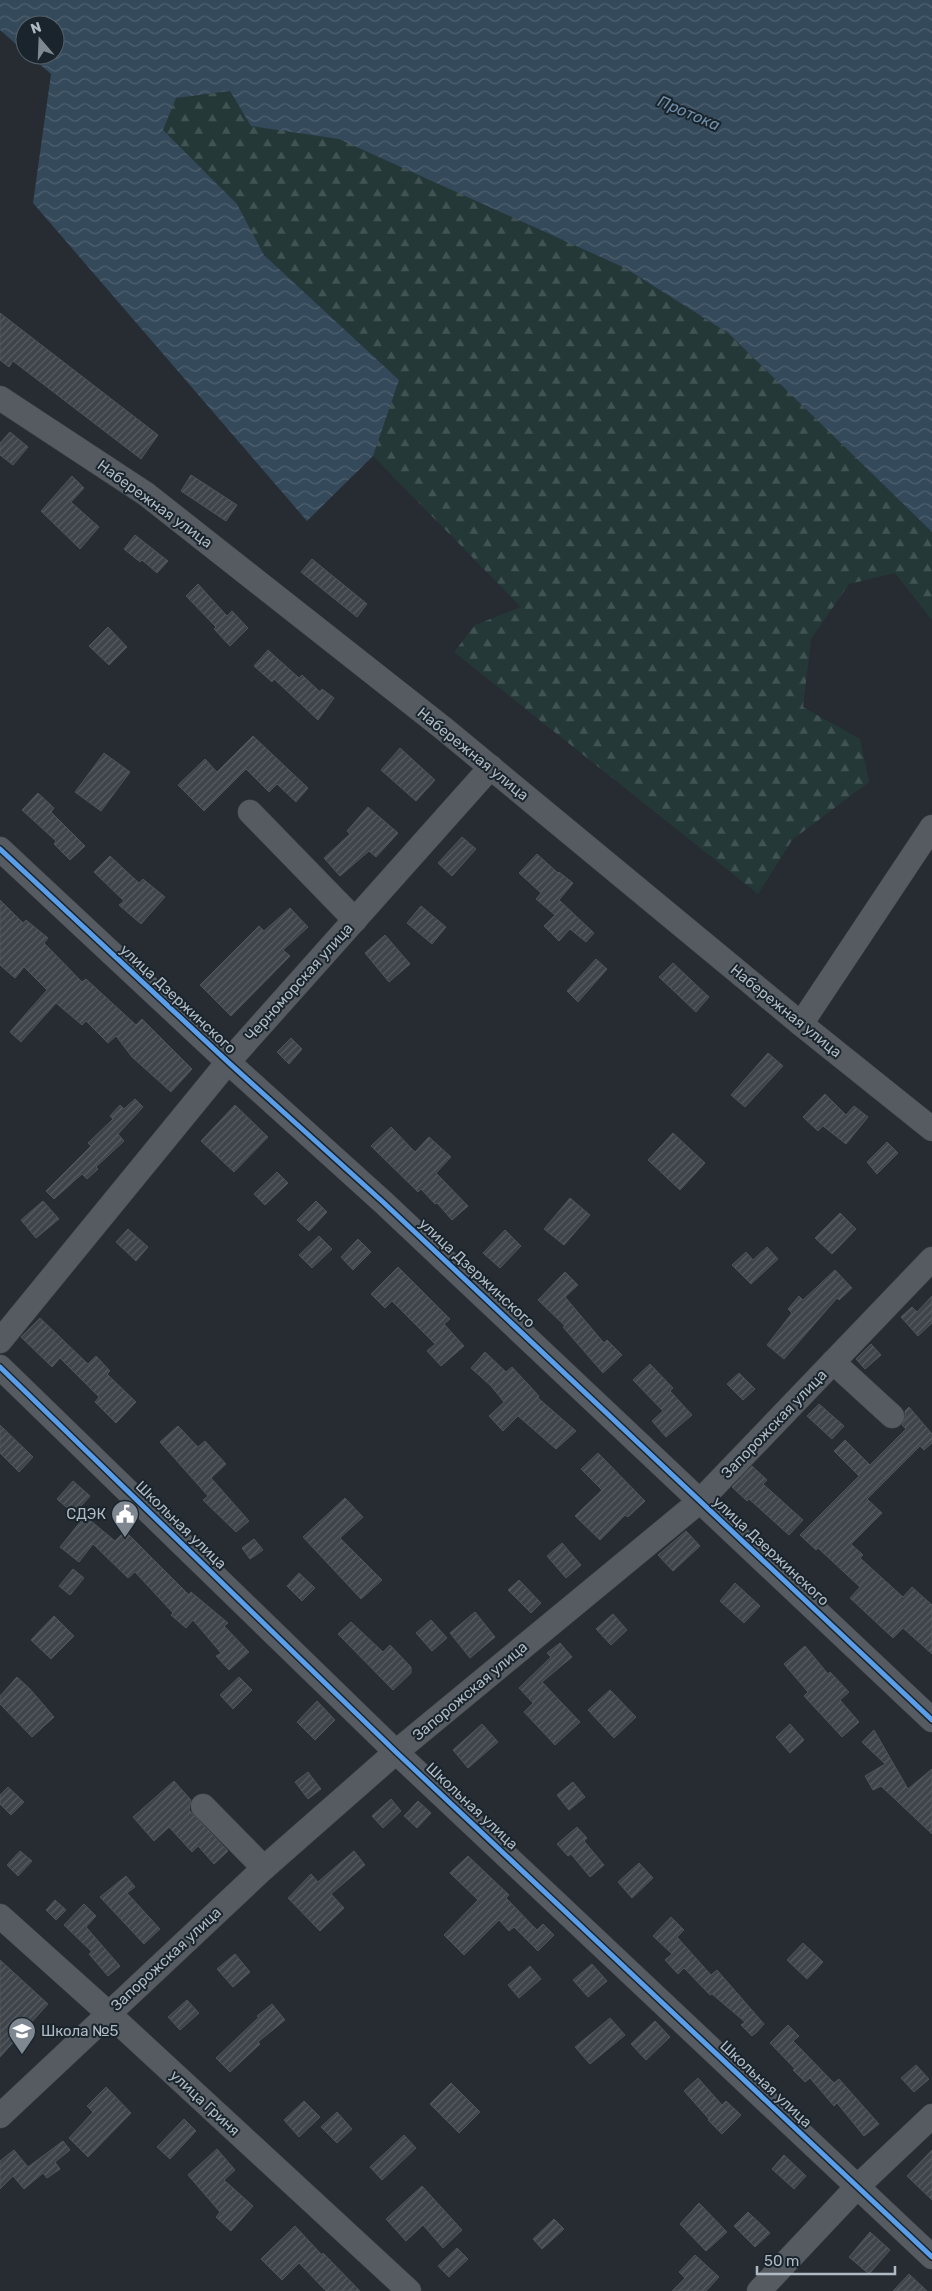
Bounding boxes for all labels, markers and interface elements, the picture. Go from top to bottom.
north arrow [15,15,65,65]
text: N [28,19,43,38]
water label: Протока [655,92,723,134]
street label: Набережная улица [94,456,216,552]
street label: Набережная улица [414,704,532,804]
street label: Черноморская улица [241,919,357,1045]
street label: улица Дзержинского [116,941,240,1057]
street label: Набережная улица [727,961,845,1061]
street label: улица Дзержинского [415,1215,539,1331]
street label: Запорожская улица [717,1366,831,1482]
street label: Школьная улица [132,1477,230,1573]
street label: улица Дзержинского [709,1493,833,1609]
public building icon: СДЭК [110,1499,140,1538]
place label: СДЭК [66,1505,106,1523]
street label: Запорожская улица [409,1638,531,1744]
street label: Школьная улица [422,1759,522,1853]
street label: Запорожская улица [107,1903,225,2015]
school or university icon: Школа №5 [7,2016,37,2055]
place label: Школа №5 [41,2022,119,2040]
street label: Школьная улица [716,2037,816,2131]
street label: улица Гриня [166,2066,244,2140]
scale bar [757,2244,894,2276]
text: 50 m [764,2252,799,2270]

